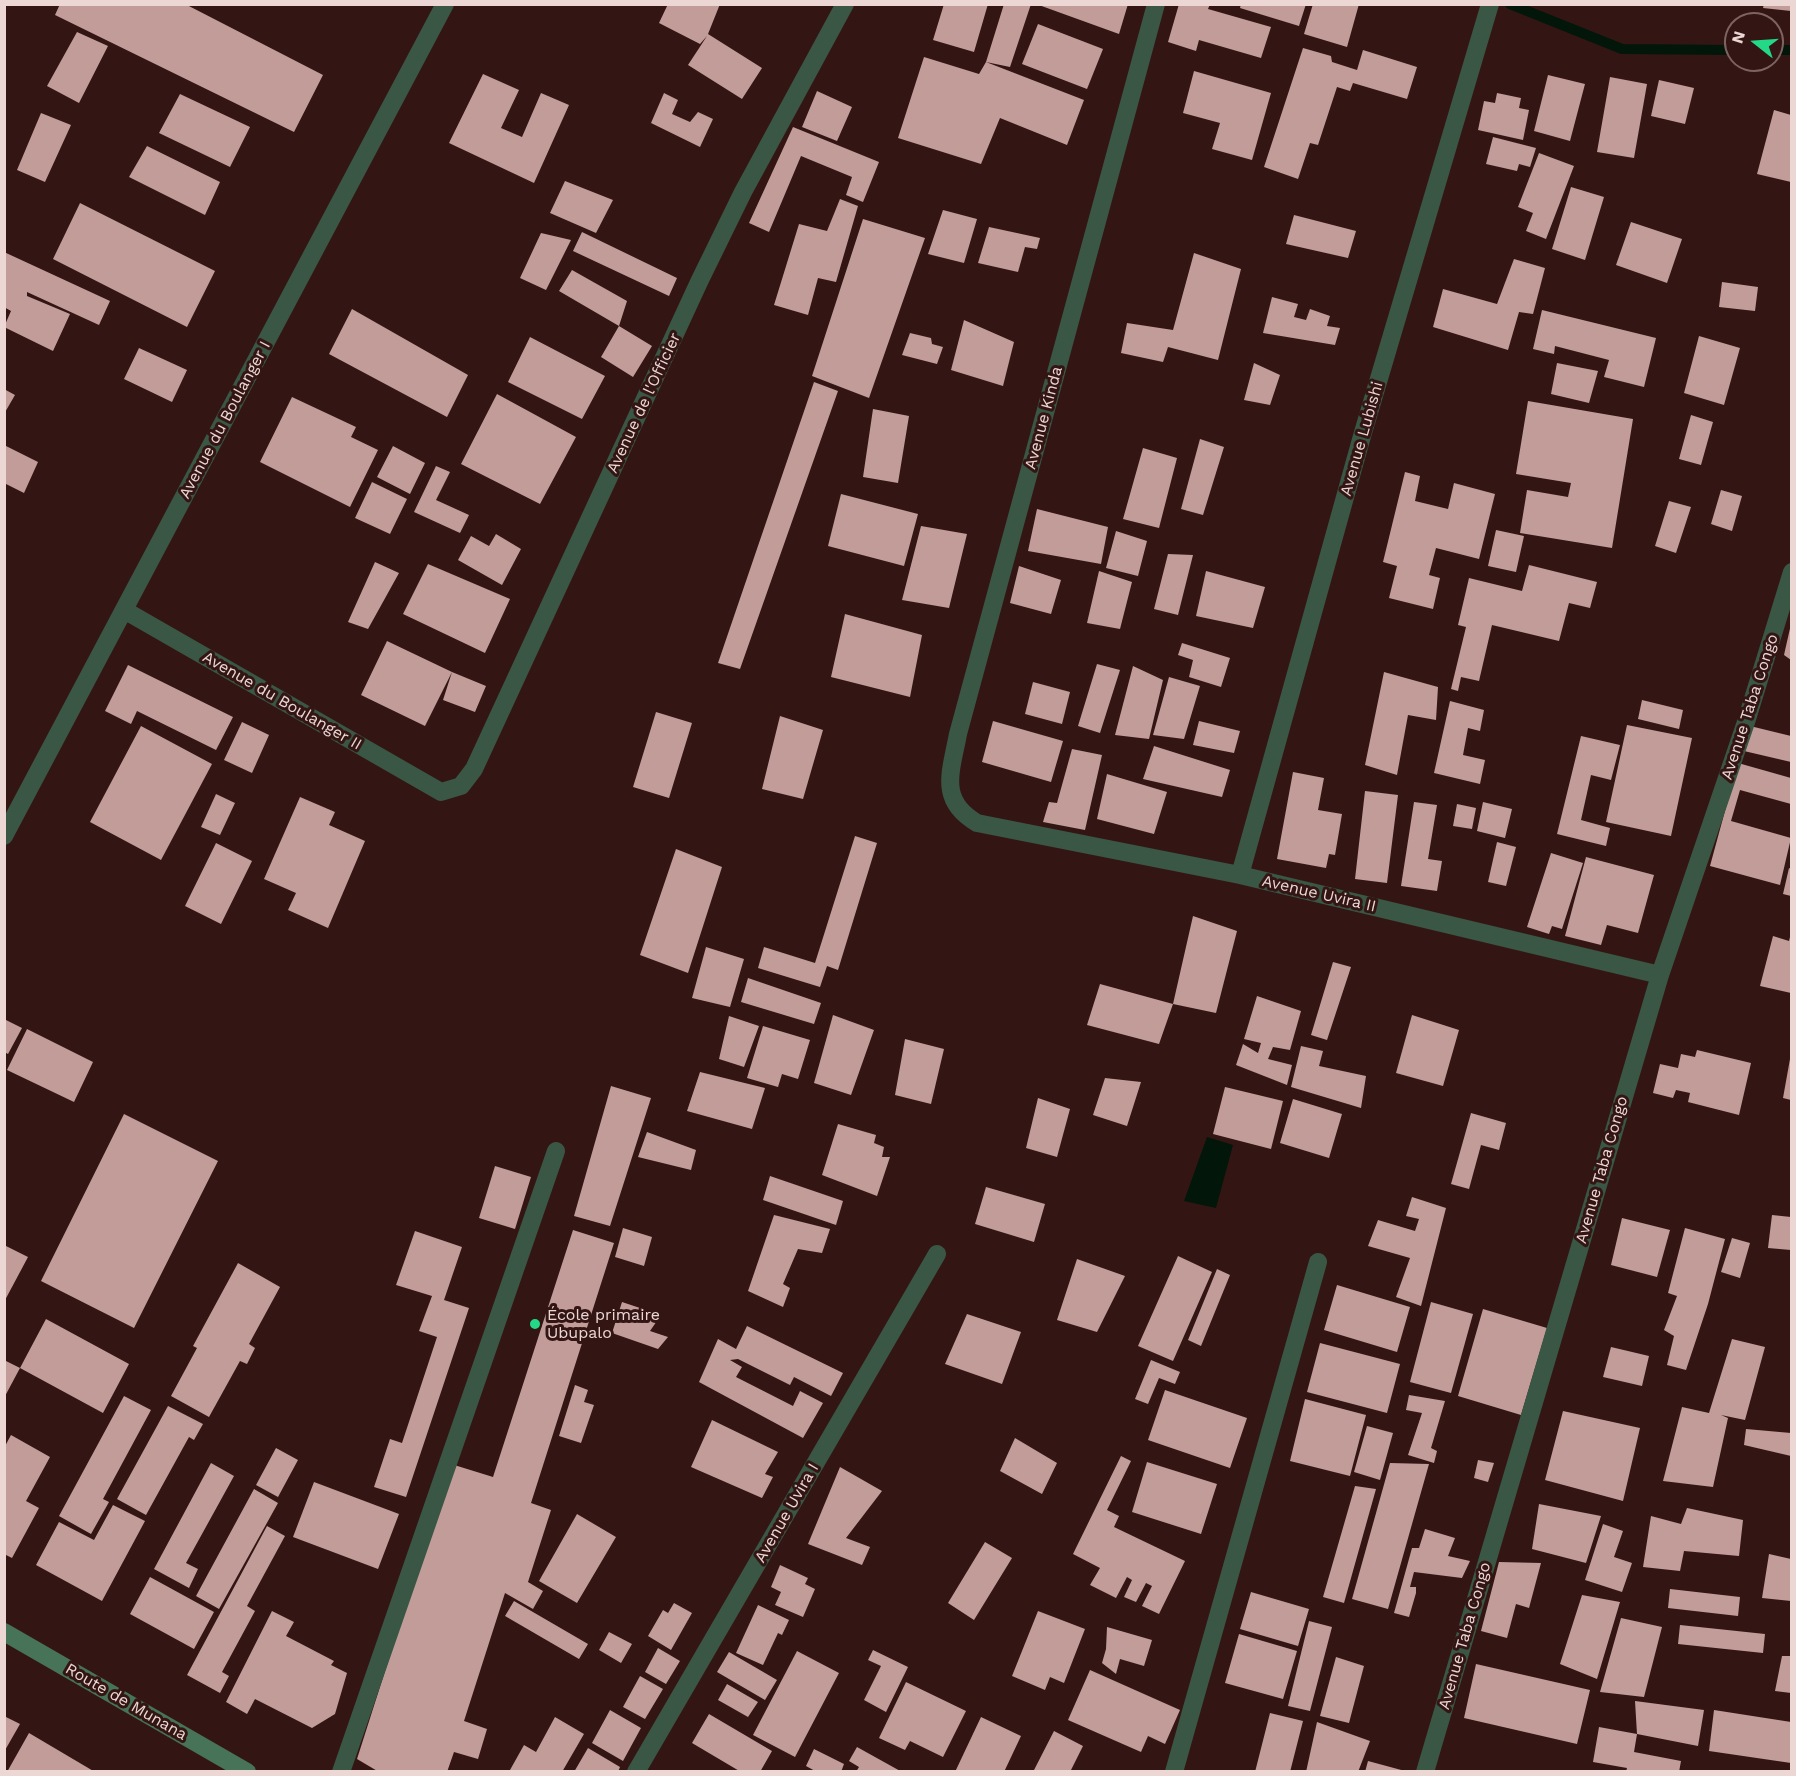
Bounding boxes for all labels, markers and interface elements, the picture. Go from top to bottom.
north arrow [1724,12,1784,72]
text: N [1727,29,1749,46]
street label: Avenue de l'Officier [603,330,685,476]
street label: Avenue du Boulanger I [175,338,275,502]
street label: Avenue Kinda [1021,364,1067,472]
street label: Avenue Lubishi [1336,380,1388,498]
street label: Avenue Taba Congo [1717,632,1783,782]
street label: Avenue du Boulanger II [199,648,365,754]
street label: Avenue Uvira II [1260,872,1378,916]
street label: Avenue Taba Congo [1572,1094,1632,1246]
place label: École primaire Ubupalo [547,1305,660,1343]
marker: École primaire Ubupalo [528,1317,542,1331]
street label: Avenue Uvira I [751,1460,823,1566]
street label: Avenue Taba Congo [1435,1560,1495,1712]
street label: Route de Munana [62,1659,190,1745]

